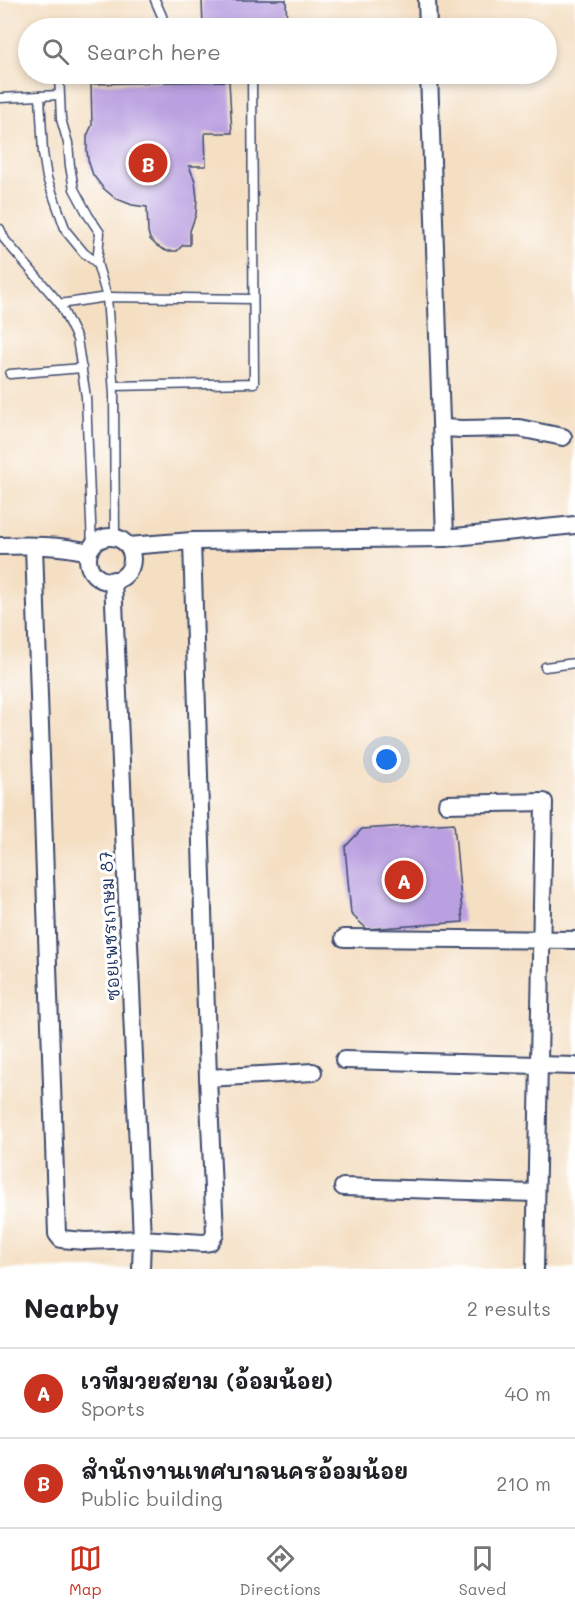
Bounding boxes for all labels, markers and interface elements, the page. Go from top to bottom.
search box [18,18,557,84]
icon: search [39,35,72,68]
text: Search here [87,37,221,66]
pin: B [128,140,168,186]
your location [372,745,401,774]
street label: ซอยเพชรเกษม 87 [93,851,125,1001]
pin: A [384,858,424,902]
text: Nearby [24,1291,119,1325]
text: 2 results [467,1295,551,1321]
text: เวทีมวยสยาม (อ้อมน้อย) [81,1366,333,1395]
text: A [37,1380,50,1406]
text: 40 m [505,1380,551,1406]
text: Sports [81,1395,145,1421]
text: สำนักงานเทศบาลนครอ้อมน้อย [81,1456,408,1485]
text: B [37,1470,50,1496]
text: 210 m [496,1470,551,1496]
text: Public building [81,1485,223,1511]
tab: Map [69,1542,102,1599]
tab: Directions [240,1542,321,1599]
tab: Saved [459,1542,506,1599]

